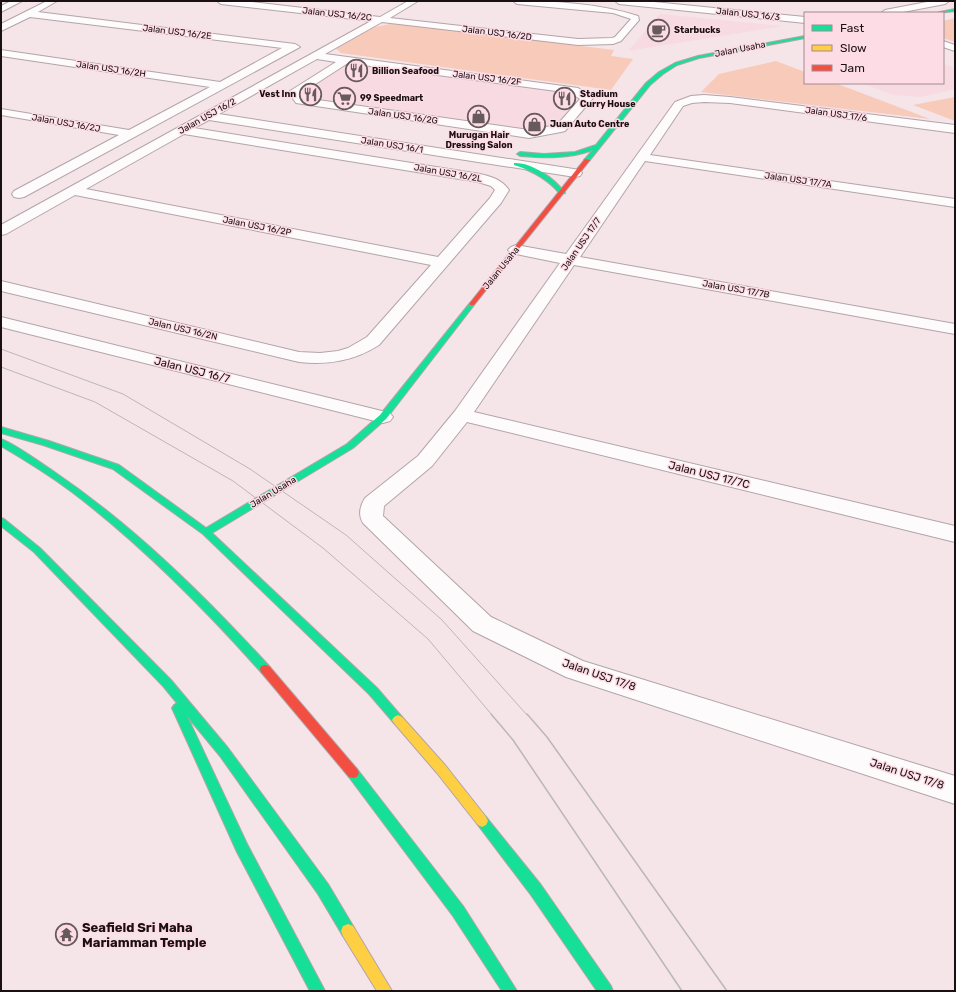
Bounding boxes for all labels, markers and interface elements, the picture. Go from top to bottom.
street label: Jalan USJ 16/2C [302,5,372,23]
street label: Jalan USJ 16/3 [716,6,780,22]
legend [804,12,944,84]
cafe icon: Starbucks [646,17,672,43]
text: Fast [840,21,864,35]
street label: Jalan USJ 16/2E [142,23,212,41]
street label: Jalan USJ 16/2D [462,24,532,42]
place label: Starbucks [674,25,720,35]
street label: Jalan Usaha [714,39,766,59]
text: Slow [840,41,867,55]
restaurant icon: Billion Seafood [344,58,370,84]
street label: Jalan USJ 16/2H [75,59,147,79]
text: Jam [840,61,865,75]
place label: Billion Seafood [372,66,439,76]
street label: Jalan USJ 16/2F [452,69,522,87]
restaurant icon: Vest Inn [298,81,324,107]
supermarket icon: 99 Speedmart [332,85,358,111]
restaurant icon: Stadium Curry House [552,86,578,112]
place label: Vest Inn [259,89,296,99]
place label: Stadium Curry House [580,89,636,109]
place label: 99 Speedmart [360,93,423,103]
street label: Jalan USJ 16/2 [177,96,237,136]
shop icon: Murugan Hair Dressing Salon [466,103,492,129]
street label: Jalan USJ 17/6 [804,105,868,123]
street label: Jalan USJ 16/2G [368,106,438,126]
shop icon: Juan Auto Centre [521,111,547,137]
street label: Jalan USJ 16/2J [31,112,101,134]
place label: Juan Auto Centre [550,119,630,129]
place label: Murugan Hair Dressing Salon [446,130,513,151]
street label: Jalan USJ 16/1 [360,135,424,155]
street label: Jalan USJ 16/2L [413,162,483,184]
street label: Jalan USJ 17/7A [764,170,832,190]
street label: Jalan USJ 16/2P [222,214,292,238]
street label: Jalan USJ 17/7 [559,215,603,272]
street label: Jalan Usaha [481,245,521,291]
street label: Jalan USJ 17/7B [702,278,770,300]
street label: Jalan USJ 16/2N [148,316,218,342]
street label: Jalan USJ 16/7 [153,354,232,386]
street label: Jalan USJ 17/7C [667,459,751,491]
street label: Jalan Usaha [248,474,298,510]
street label: Jalan USJ 17/8 [560,656,638,694]
street label: Jalan USJ 17/8 [868,756,946,792]
place label: Seafield Sri Maha Mariamman Temple [82,920,207,950]
temple icon: Seafield Sri Maha Mariamman Temple [53,921,79,947]

